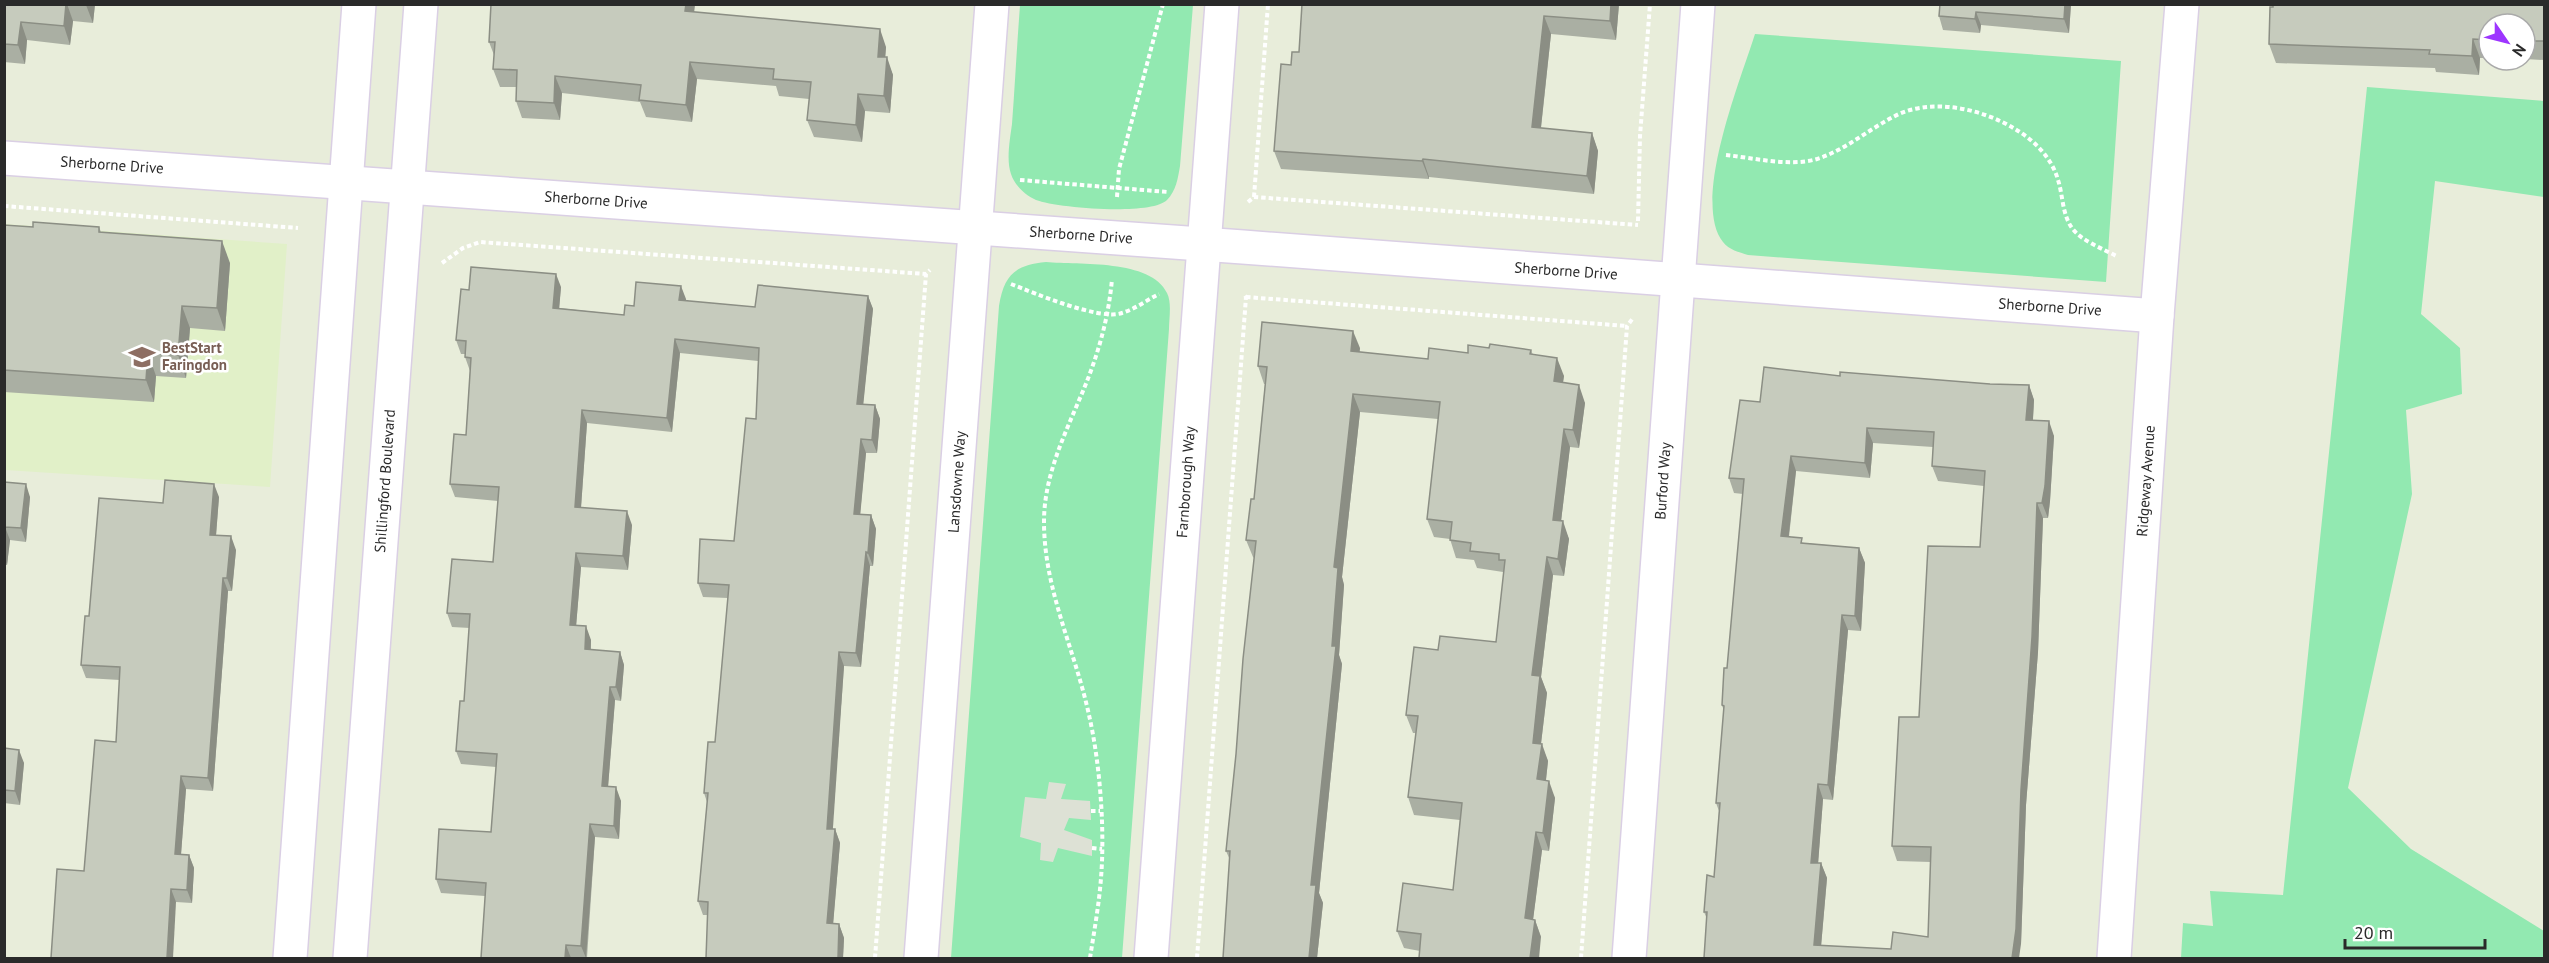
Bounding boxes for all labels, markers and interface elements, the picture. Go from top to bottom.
north arrow [2477,12,2537,72]
text: N [2508,41,2530,61]
street label: Sherborne Drive [60,151,164,178]
street label: Sherborne Drive [544,186,648,213]
street label: Sherborne Drive [1029,221,1133,248]
street label: Sherborne Drive [1514,257,1618,284]
street label: Sherborne Drive [1998,293,2102,320]
place label: BestStart Faringdon [162,338,227,374]
school or university icon: BestStart Faringdon [127,342,157,372]
street label: Shillingford Boulevard [370,409,399,553]
street label: Farnborough Way [1172,425,1199,539]
street label: Ridgeway Avenue [2132,425,2159,537]
street label: Lansdowne Way [943,430,970,534]
street label: Burford Way [1650,442,1675,520]
scale bar [2345,912,2484,950]
text: 20 m [2354,921,2393,944]

